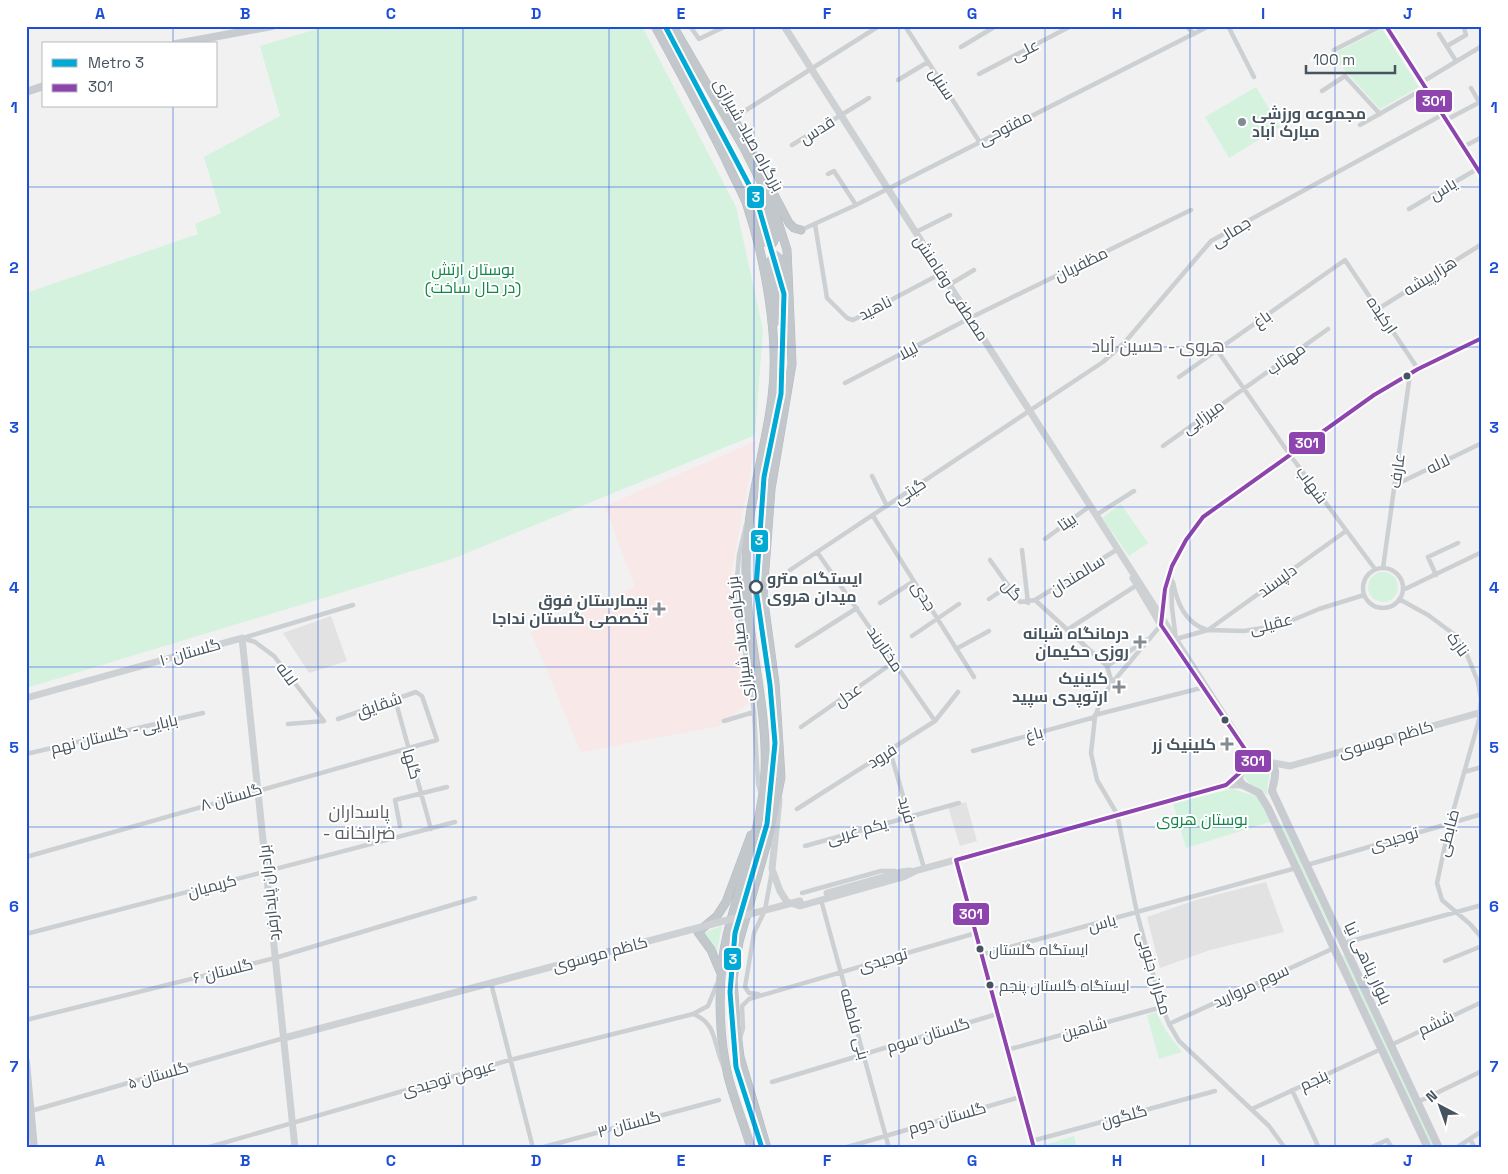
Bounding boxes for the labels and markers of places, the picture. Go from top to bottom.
place label: مجموعه ورزشی مبارک آباد [1252,103,1366,142]
marker: مجموعه ورزشی مبارک آباد [1236,116,1248,128]
unlabelled marker [1402,371,1412,381]
place label: ایستگاه مترو میدان هروی [767,568,863,607]
marker: ایستگاه مترو میدان هروی [749,580,763,594]
place label: بیمارستان فوق تخصصی گلستان نداجا [492,590,649,629]
marker: بیمارستان فوق تخصصی گلستان نداجا [652,602,666,616]
place label: درمانگاه شبانه روزی حکیمان [1023,623,1129,662]
marker: درمانگاه شبانه روزی حکیمان [1133,635,1147,649]
place label: کلینیک ارتوپدی سپید [1012,668,1108,708]
marker: کلینیک ارتوپدی سپید [1112,680,1126,694]
unlabelled marker [1220,715,1230,725]
place label: کلینیک زر [1151,734,1216,755]
marker: کلینیک زر [1220,737,1234,751]
place label: ایستگاه گلستان [989,940,1088,960]
marker: ایستگاه گلستان [975,944,985,954]
place label: ایستگاه گلستان پنجم [999,976,1130,996]
marker: ایستگاه گلستان پنجم [985,980,995,990]

